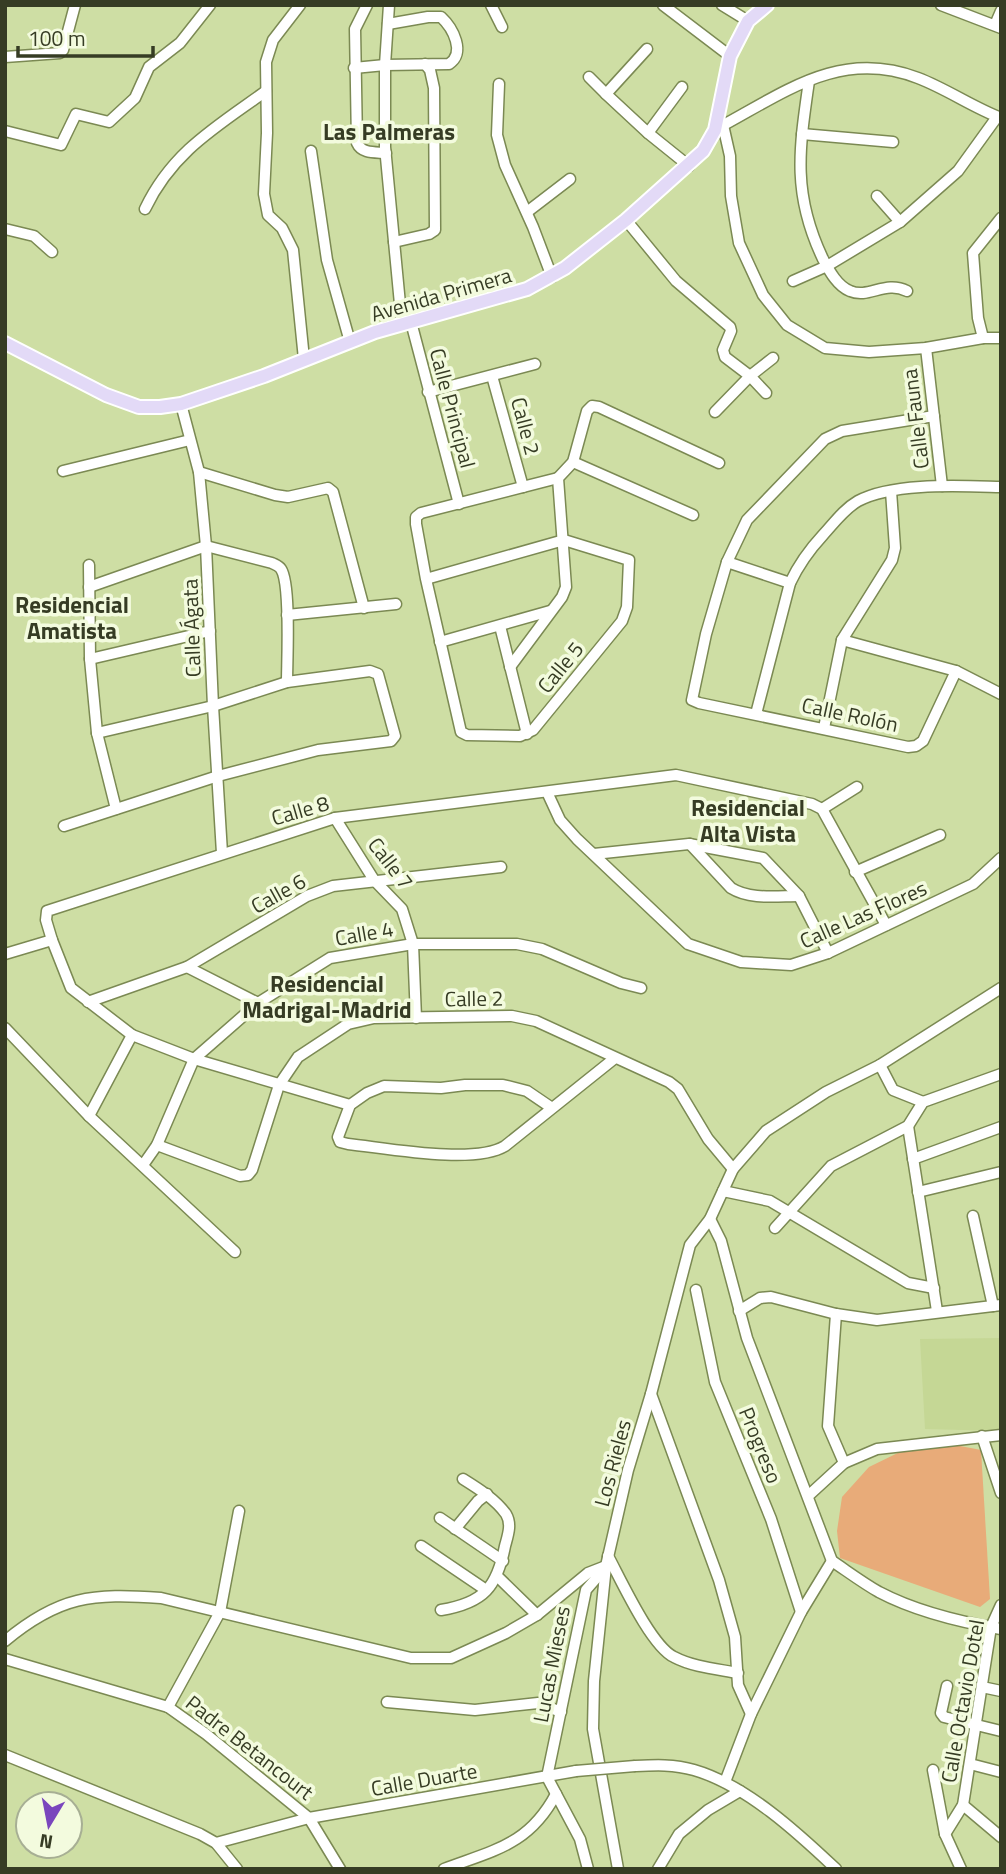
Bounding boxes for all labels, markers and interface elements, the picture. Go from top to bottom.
scale bar [18,14,152,58]
text: 100 m [28,22,85,54]
district label: Las Palmeras [323,114,455,149]
street label: Avenida Primera [367,258,516,329]
street label: Calle Principal [422,345,484,471]
street label: Calle Fauna [893,367,937,471]
street label: Calle 2 [503,394,549,458]
street label: Calle Ágata [173,578,209,678]
district label: Residencial Amatista [15,587,129,648]
street label: Calle 5 [529,634,591,700]
street label: Calle Rolón [799,688,901,740]
street label: Calle 8 [267,786,333,833]
district label: Residencial Alta Vista [691,790,805,851]
street label: Calle 7 [360,830,422,896]
street label: Calle 6 [245,865,311,921]
street label: Calle Las Flores [794,872,932,956]
street label: Calle 4 [332,912,396,954]
district label: Residencial Madrigal-Madrid [242,966,412,1027]
street label: Calle 2 [444,981,504,1015]
street label: Progreso [731,1402,791,1488]
street label: Los Rieles [585,1416,639,1510]
street label: Lucas Mieses [524,1603,578,1725]
street label: Calle Octavio Dotel [932,1617,992,1785]
street label: Padre Betancourt [179,1687,321,1808]
street label: Calle Duarte [368,1754,480,1804]
north arrow [14,1790,84,1860]
text: N [37,1827,55,1858]

